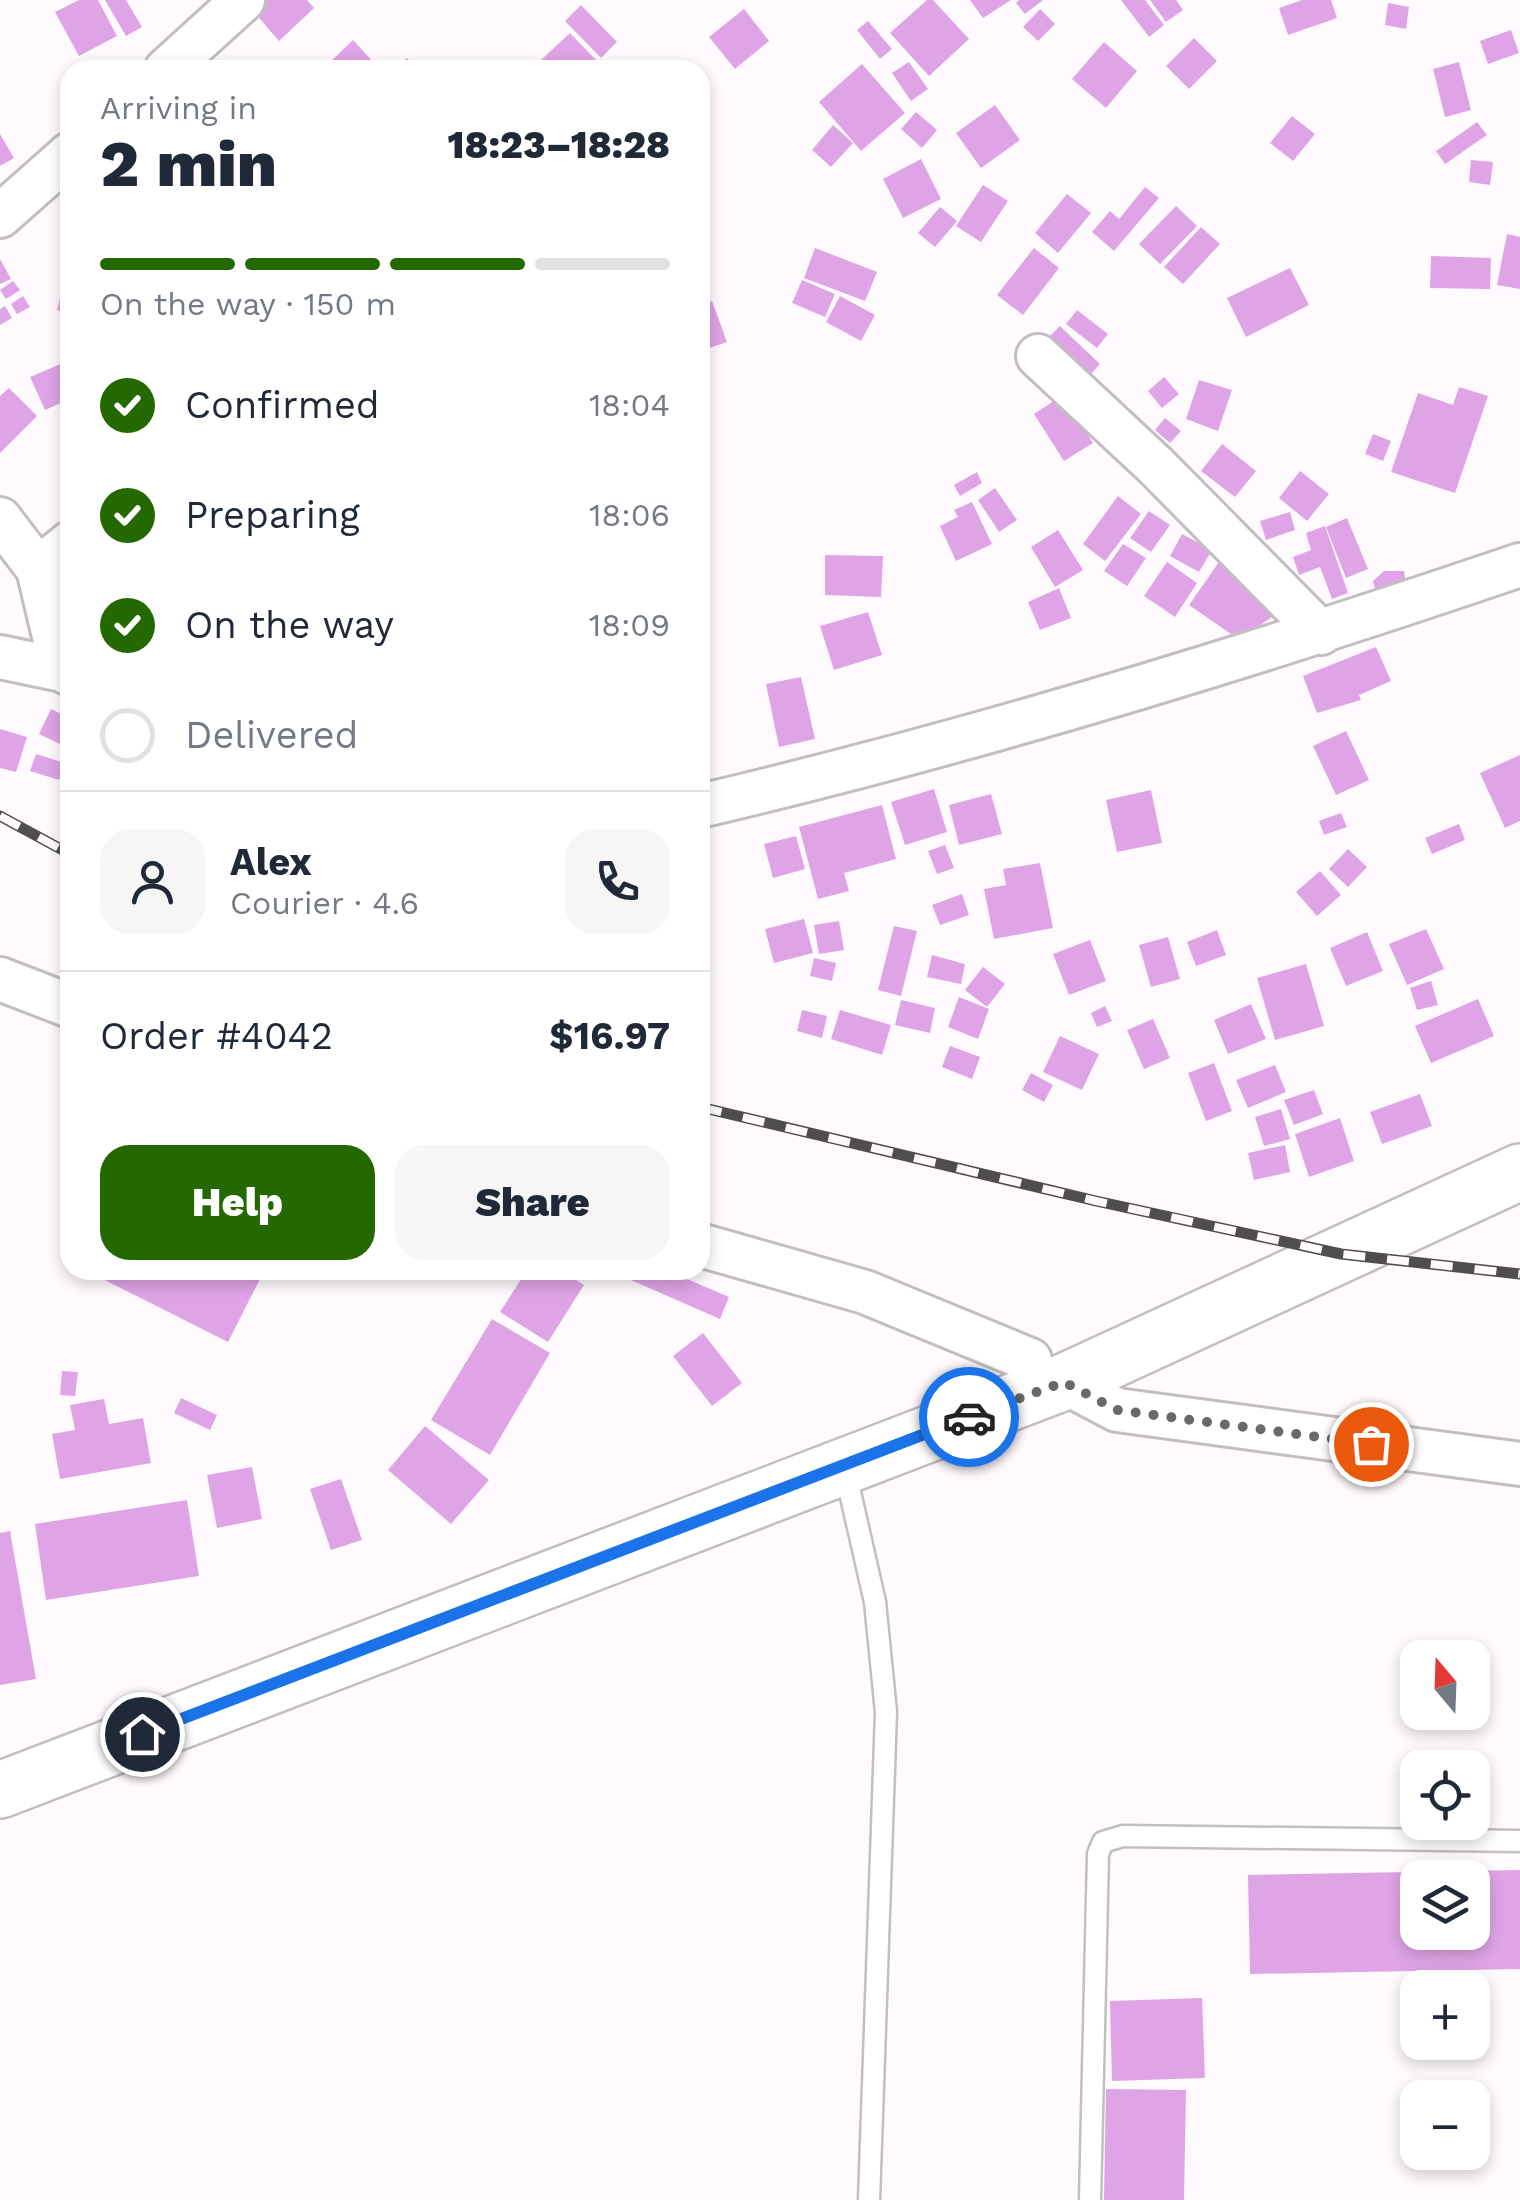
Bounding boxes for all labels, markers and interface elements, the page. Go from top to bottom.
text: Arriving in [100,89,257,127]
text: 18:23–18:28 [448,123,670,167]
text: 2 min [100,126,277,202]
text: On the way · 150 m [100,285,396,323]
icon: check [100,378,155,433]
text: Confirmed [185,383,380,427]
text: 18:04 [589,386,670,424]
icon: check [100,488,155,543]
text: Preparing [185,493,360,537]
text: 18:06 [589,496,670,534]
icon: check [100,598,155,653]
text: On the way [185,603,394,647]
text: 18:09 [589,606,670,644]
text: Delivered [185,713,358,757]
button: person [100,829,205,934]
button: phone [565,829,670,934]
text: Alex [230,840,312,884]
text: Courier · 4.6 [230,884,419,922]
text: Order #4042 [100,1014,333,1058]
text: $16.97 [549,1014,670,1058]
button: Help [100,1145,375,1260]
button: Share [395,1145,670,1260]
courier [919,1367,1019,1467]
icon: car [942,1390,997,1445]
pin [1329,1402,1414,1487]
icon: bag [1344,1417,1399,1472]
north arrow [1400,1640,1490,1730]
map controls [1400,1640,1490,2170]
pin [100,1692,185,1777]
icon: home [115,1707,170,1762]
button: locate [1400,1750,1490,1840]
button: layers [1400,1860,1490,1950]
button: + [1400,1970,1490,2060]
button: − [1400,2080,1490,2170]

